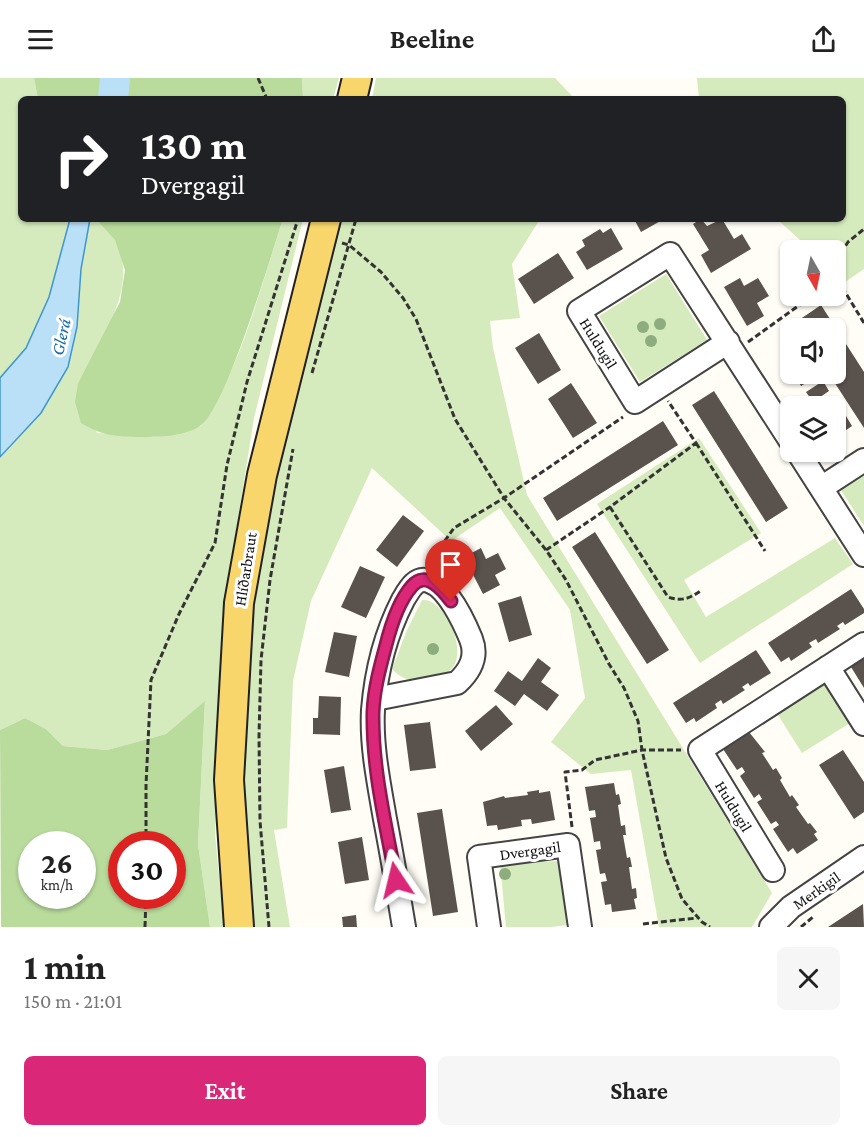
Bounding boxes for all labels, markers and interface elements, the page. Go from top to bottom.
icon: menu [24,23,57,56]
icon: share [807,23,840,56]
text: Beeline [390,24,474,54]
icon: right [42,120,120,198]
text: 130 m [141,121,246,168]
text: Dvergagil [141,170,245,200]
north arrow [780,240,846,306]
map controls [780,240,846,462]
street label: Huldugil [576,315,621,372]
water label: Glerá [47,316,75,357]
button: sound [780,318,846,384]
button: layers [780,396,846,462]
street label: Hlíðarbraut [231,530,260,607]
pin [425,539,476,601]
icon: arrive [434,548,467,581]
street label: Huldugil [711,778,755,835]
speed limit sign: 30 [108,831,186,909]
street label: Dvergagil [498,838,562,864]
text: 26 [41,846,73,879]
position arrow [364,848,428,912]
street label: Merkigil [789,868,844,914]
text: km/h [41,877,73,893]
text: 1 min [24,947,106,987]
button: close [777,947,840,1010]
text: 150 m · 21:01 [24,990,122,1012]
button: Exit [24,1056,426,1125]
button: Share [438,1056,840,1125]

